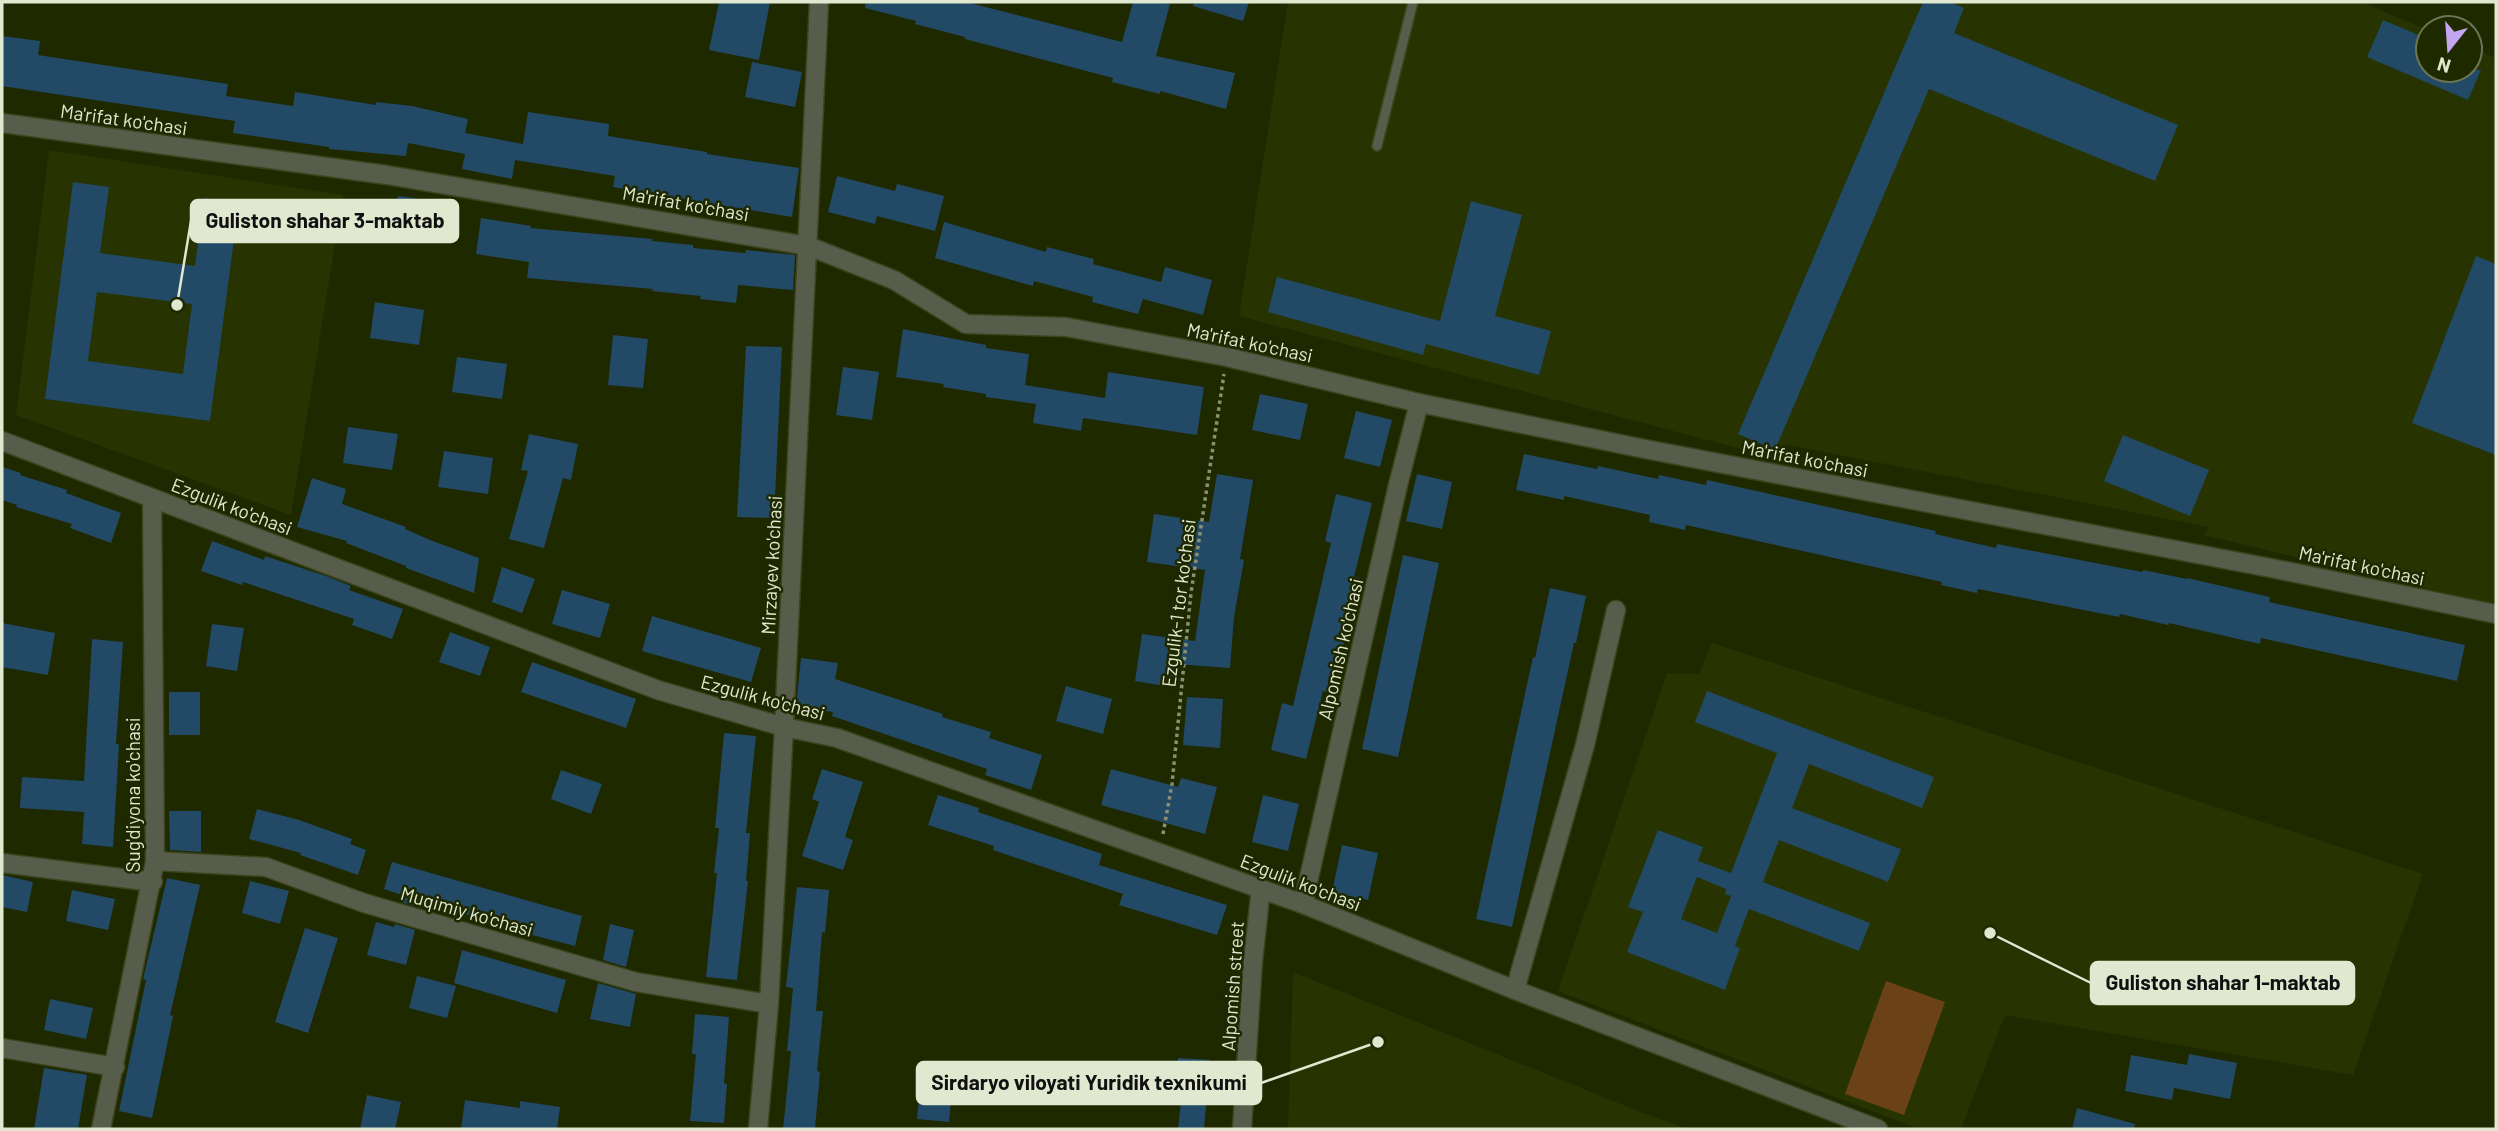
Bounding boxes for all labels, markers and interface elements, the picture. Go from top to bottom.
north arrow [2414,14,2484,84]
text: N [2434,53,2453,79]
street label: Ma'rifat ko'chasi [59,99,189,139]
street label: Ma'rifat ko'chasi [621,181,751,225]
callout: Guliston shahar 3-maktab [191,200,458,242]
text: Guliston shahar 3-maktab [205,207,445,232]
street label: Ma'rifat ko'chasi [1185,317,1315,367]
street label: Ma'rifat ko'chasi [1740,434,1870,482]
street label: Ezgulik ko'chasi [168,472,296,540]
street label: Mirzayev ko'chasi [756,495,786,635]
street label: Ezgulik-1 tor ko'chasi [1156,518,1200,688]
street label: Ma'rifat ko'chasi [2297,540,2427,590]
street label: Alpomish ko'chasi [1312,576,1368,722]
street label: Ezgulik ko'chasi [698,669,828,725]
street label: Sug'diyona ko'chasi [121,717,144,873]
street label: Ezgulik ko'chasi [1237,848,1365,916]
street label: Muqimiy ko'chasi [398,881,536,941]
street label: Alpomish street [1216,920,1248,1052]
callout: Guliston shahar 1-maktab [2091,962,2354,1004]
text: Guliston shahar 1-maktab [2105,969,2341,994]
callout: Sirdaryo viloyati Yuridik texnikumi [917,1062,1261,1104]
text: Sirdaryo viloyati Yuridik texnikumi [931,1069,1247,1094]

